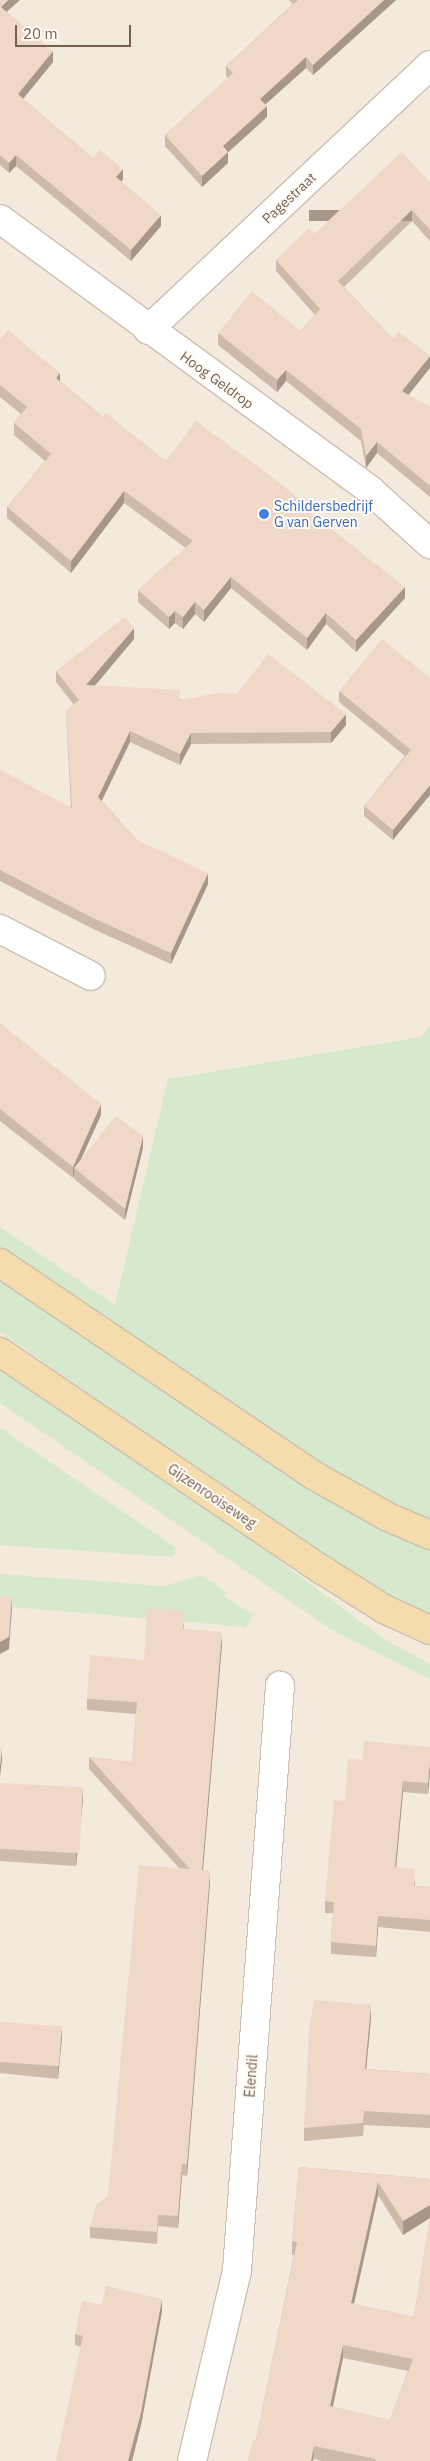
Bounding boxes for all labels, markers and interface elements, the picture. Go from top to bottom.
scale bar [18,15,134,47]
text: 20 m [23,24,58,43]
street label: Pagestraat [259,169,319,227]
street label: Hoog Geldrop [177,348,257,412]
place label: Schildersbedrijf G van Gerven [274,498,373,530]
marker: Schildersbedrijf G van Gerven [258,508,270,520]
street label: Gijzenrooiseweg [165,1460,259,1532]
street label: Elendil [241,2054,261,2098]

